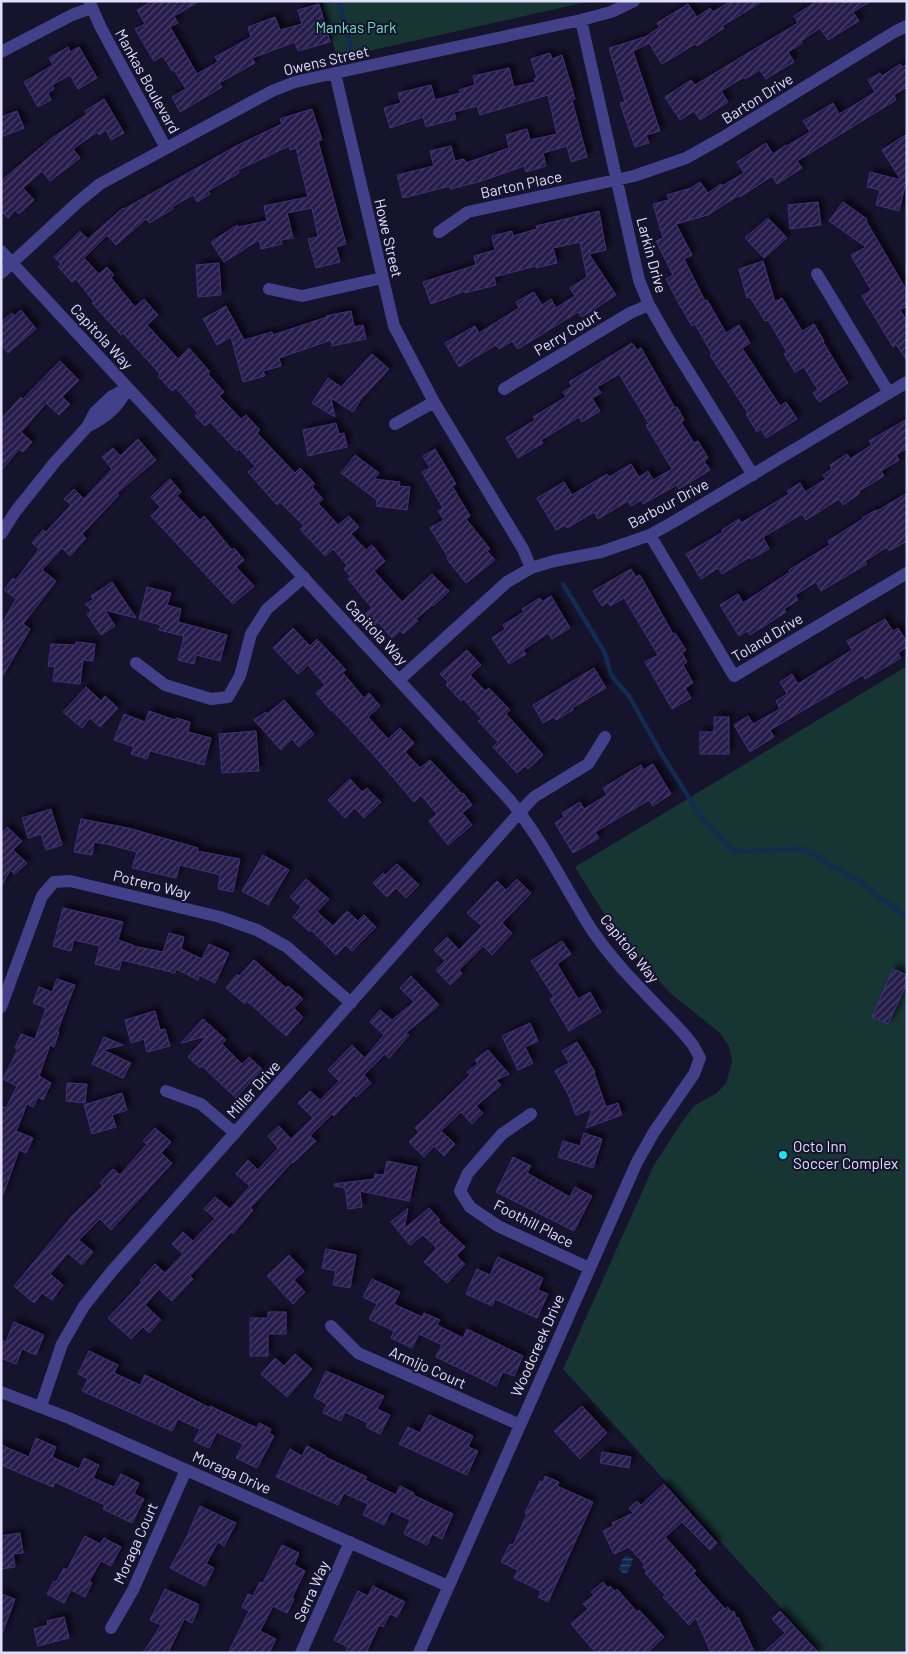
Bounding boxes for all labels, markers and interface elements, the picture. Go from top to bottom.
park label: Mankas Park [315,18,397,36]
street label: Mankas Boulevard [112,26,184,136]
street label: Owens Street [282,41,370,79]
street label: Barton Drive [718,69,796,127]
street label: Barton Place [479,167,563,201]
street label: Howe Street [371,197,407,279]
street label: Larkin Drive [633,215,671,295]
street label: Capitola Way [67,299,137,373]
street label: Perry Court [531,305,603,359]
street label: Barbour Drive [625,474,711,532]
street label: Capitola Way [342,595,412,669]
street label: Toland Drive [728,609,806,665]
street label: Potrero Way [111,866,193,902]
street label: Capitola Way [597,910,663,986]
street label: Miller Drive [222,1056,284,1122]
place label: Octo Inn Soccer Complex [793,1137,898,1172]
marker: Octo Inn Soccer Complex [777,1149,789,1161]
street label: Foothill Place [491,1195,577,1251]
street label: Woodcreek Drive [506,1291,568,1399]
street label: Armijo Court [387,1342,469,1392]
street label: Moraga Drive [190,1447,274,1497]
street label: Moraga Court [109,1500,161,1586]
street label: Serra Way [290,1557,333,1624]

